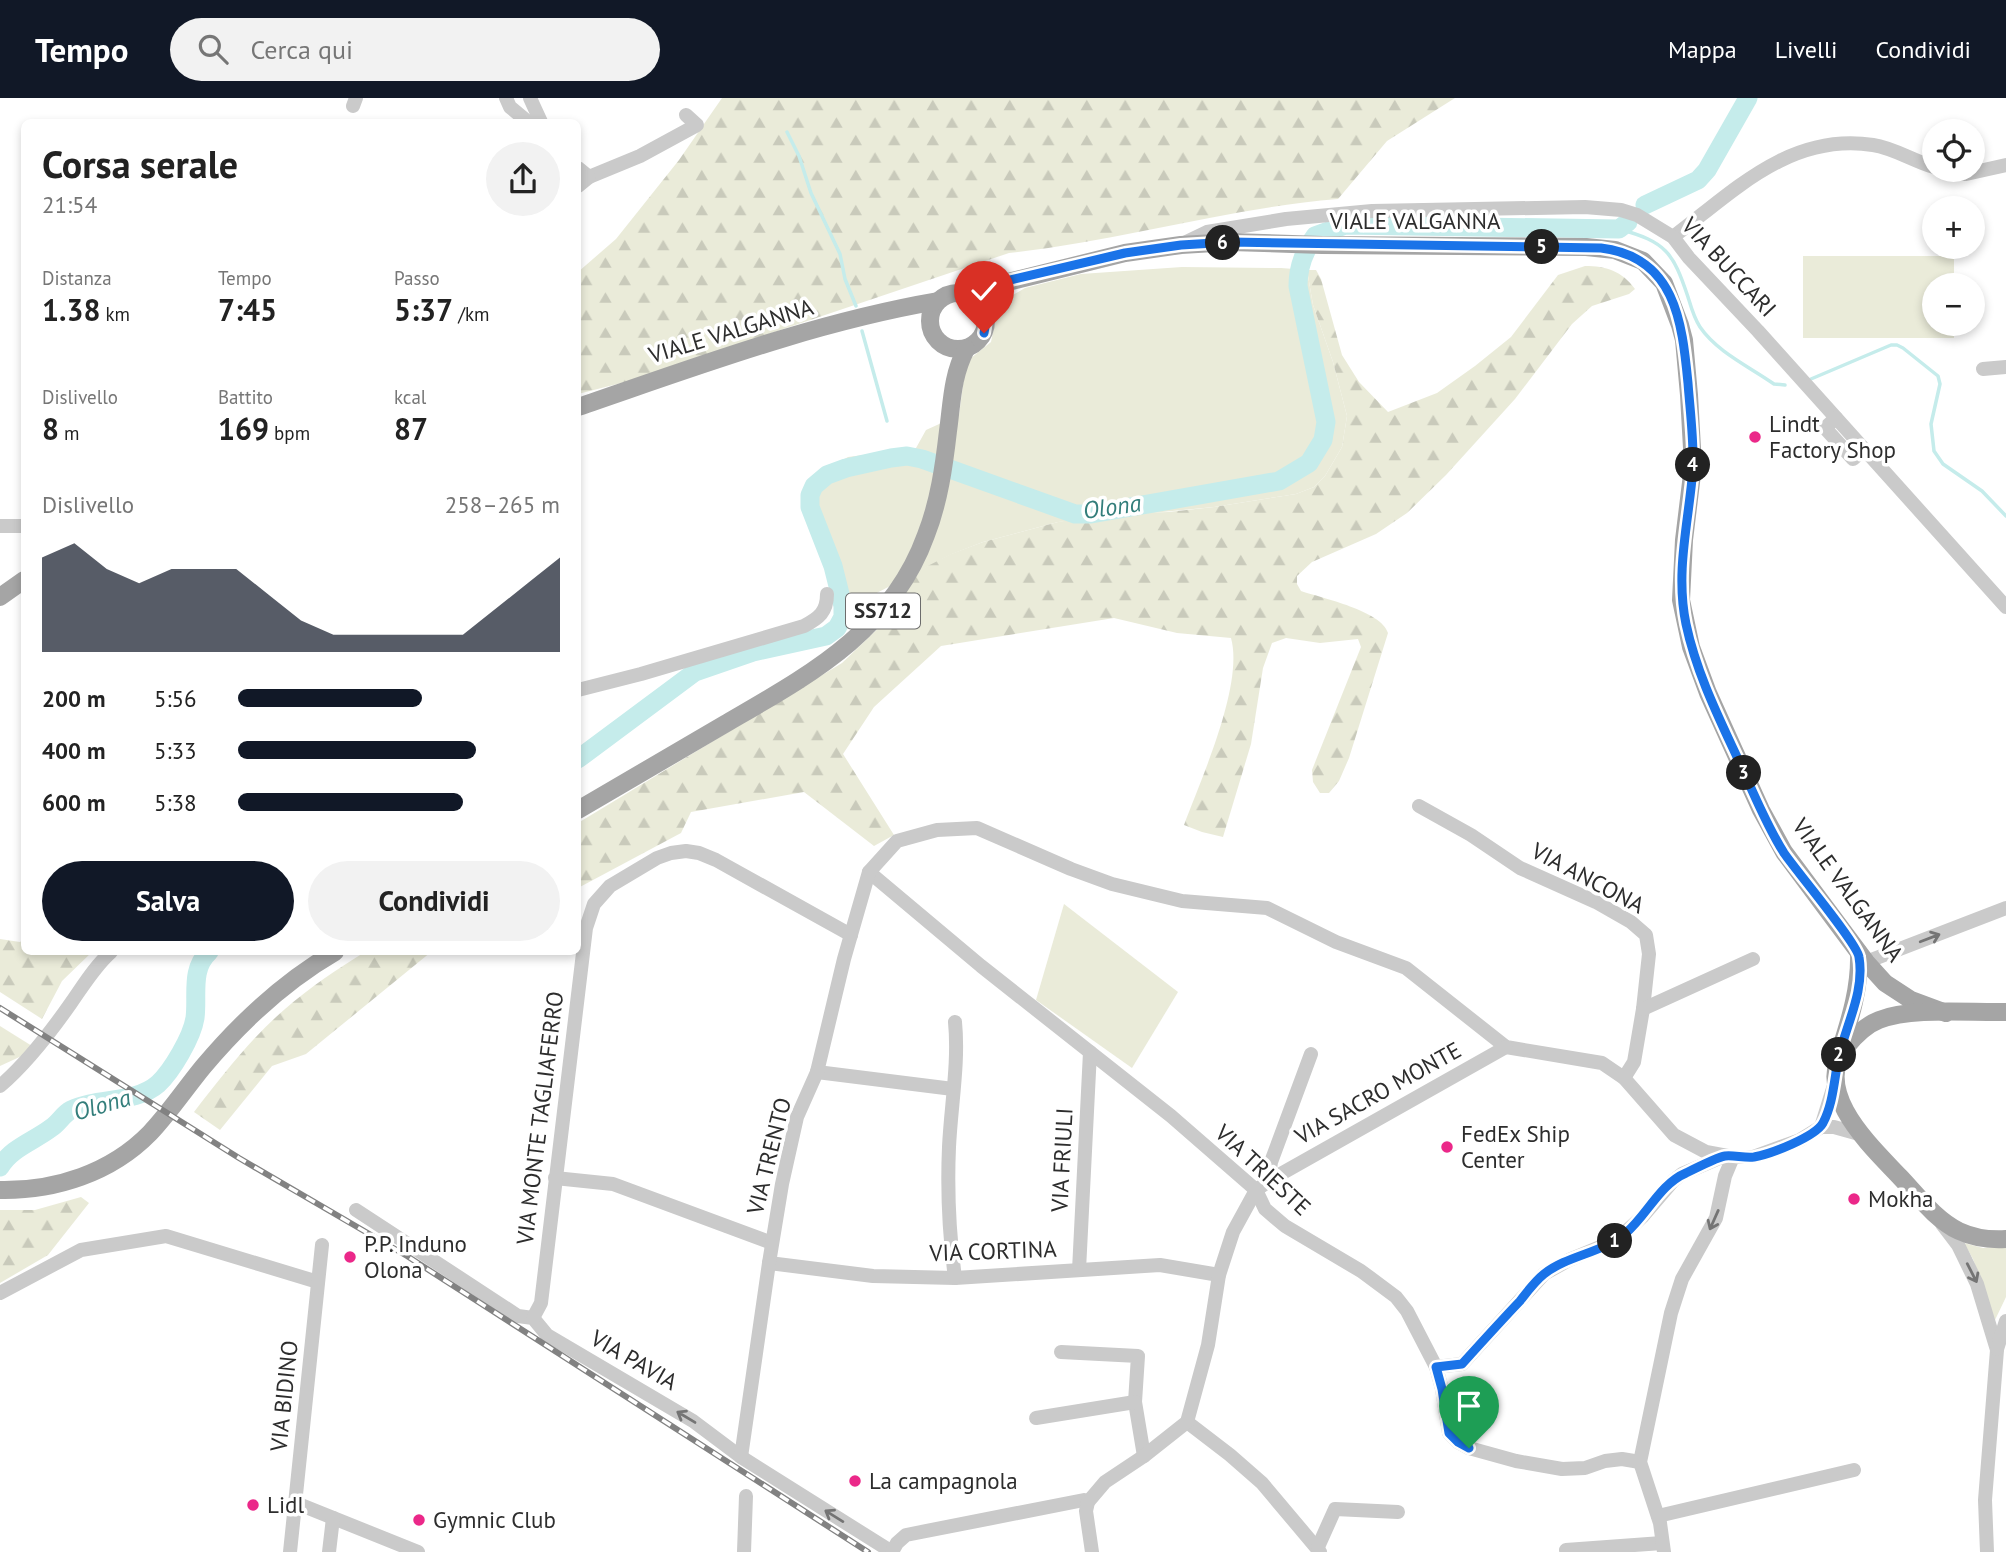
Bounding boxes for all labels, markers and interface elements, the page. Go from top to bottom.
search box [170,18,660,81]
text: Tempo [35,28,128,71]
icon: search [194,30,232,68]
text: Cerca qui [250,33,353,66]
text: Mappa [1668,34,1737,65]
text: Livelli [1775,34,1837,65]
text: Condividi [1875,34,1971,65]
map controls [1922,119,1985,336]
button: locate [1922,119,1985,182]
text: Corsa serale [42,139,238,188]
button: share [486,142,560,216]
text: 21:54 [42,190,97,219]
button: + [1922,196,1985,259]
street label: VIALE VALGANNA [1329,206,1501,235]
street label: VIA BUCCARI [1675,210,1783,323]
pin: 6 [1206,226,1240,260]
text: 6 [1217,230,1228,254]
pin: 5 [1524,230,1560,264]
text: 5 [1536,234,1547,258]
pin [954,261,1014,333]
text: Distanza [42,266,112,290]
text: Tempo [218,266,272,290]
text: Passo [394,266,440,290]
icon: check [965,272,1003,310]
button: − [1922,273,1985,336]
text: 1.38 [42,290,100,329]
text: 7:45 [218,290,277,329]
text: 5:37 [394,290,453,329]
street label: VIALE VALGANNA [644,292,817,370]
text: km [100,302,130,326]
text: /km [453,302,489,326]
text: Dislivello [42,385,118,409]
text: Battito [218,385,273,409]
text: kcal [394,385,426,409]
text: 8 [42,409,59,448]
text: 169 [218,409,269,448]
text: 87 [394,409,428,448]
place label: Lindt Factory Shop [1769,409,1896,464]
text: m [59,421,80,445]
text: bpm [269,421,310,445]
marker: Lindt Factory Shop [1747,429,1763,445]
pin: 4 [1676,448,1710,482]
text: 4 [1687,452,1698,476]
water label: Olona [1081,487,1143,526]
text: Dislivello [42,490,134,519]
text: 258–265 m [445,490,560,519]
road number: SS712 [846,594,920,628]
text: 200 m [42,684,105,713]
text: 5:56 [154,684,197,713]
text: 400 m [42,736,105,765]
text: 5:33 [154,736,197,765]
pin: 3 [1726,756,1762,790]
text: 3 [1738,760,1749,784]
text: 600 m [42,788,105,817]
text: 5:38 [154,788,197,817]
street label: VIALE VALGANNA [1786,811,1911,968]
street label: VIA ANCONA [1526,835,1650,920]
button: Salva [42,861,294,941]
button: Condividi [308,861,560,941]
one-way arrow [1918,930,1940,943]
street label: VIA MONTE TAGLIAFERRO [509,990,569,1247]
street label: VIA SACRO MONTE [1289,1035,1466,1151]
pin: 2 [1822,1038,1856,1072]
text: 2 [1833,1042,1844,1066]
water label: Olona [70,1082,134,1127]
street label: VIA TRENTO [740,1094,797,1218]
street label: VIA FRIULI [1044,1107,1079,1214]
street label: VIA TRIESTE [1209,1117,1317,1221]
place label: FedEx Ship Center [1461,1119,1570,1174]
marker: FedEx Ship Center [1439,1139,1455,1155]
place label: Mokha [1868,1184,1934,1213]
marker: Mokha [1846,1191,1862,1207]
one-way arrow [1707,1209,1720,1231]
pin: 1 [1598,1224,1632,1258]
text: 1 [1609,1228,1620,1252]
place label: P.P. Induno Olona [364,1229,467,1284]
street label: VIA CORTINA [928,1234,1058,1267]
marker: P.P. Induno Olona [342,1249,358,1265]
one-way arrow [1965,1262,1979,1283]
street label: VIA PAVIA [585,1323,683,1396]
street label: VIA BIDINO [263,1339,304,1454]
pin [1439,1376,1499,1448]
icon: arrive [1450,1387,1488,1425]
one-way arrow [677,1410,697,1424]
place label: La campagnola [869,1466,1018,1495]
marker: La campagnola [847,1473,863,1489]
place label: Lidl [267,1490,304,1519]
marker: Lidl [245,1497,261,1513]
place label: Gymnic Club [433,1505,556,1534]
one-way arrow [824,1508,844,1522]
marker: Gymnic Club [411,1512,427,1528]

